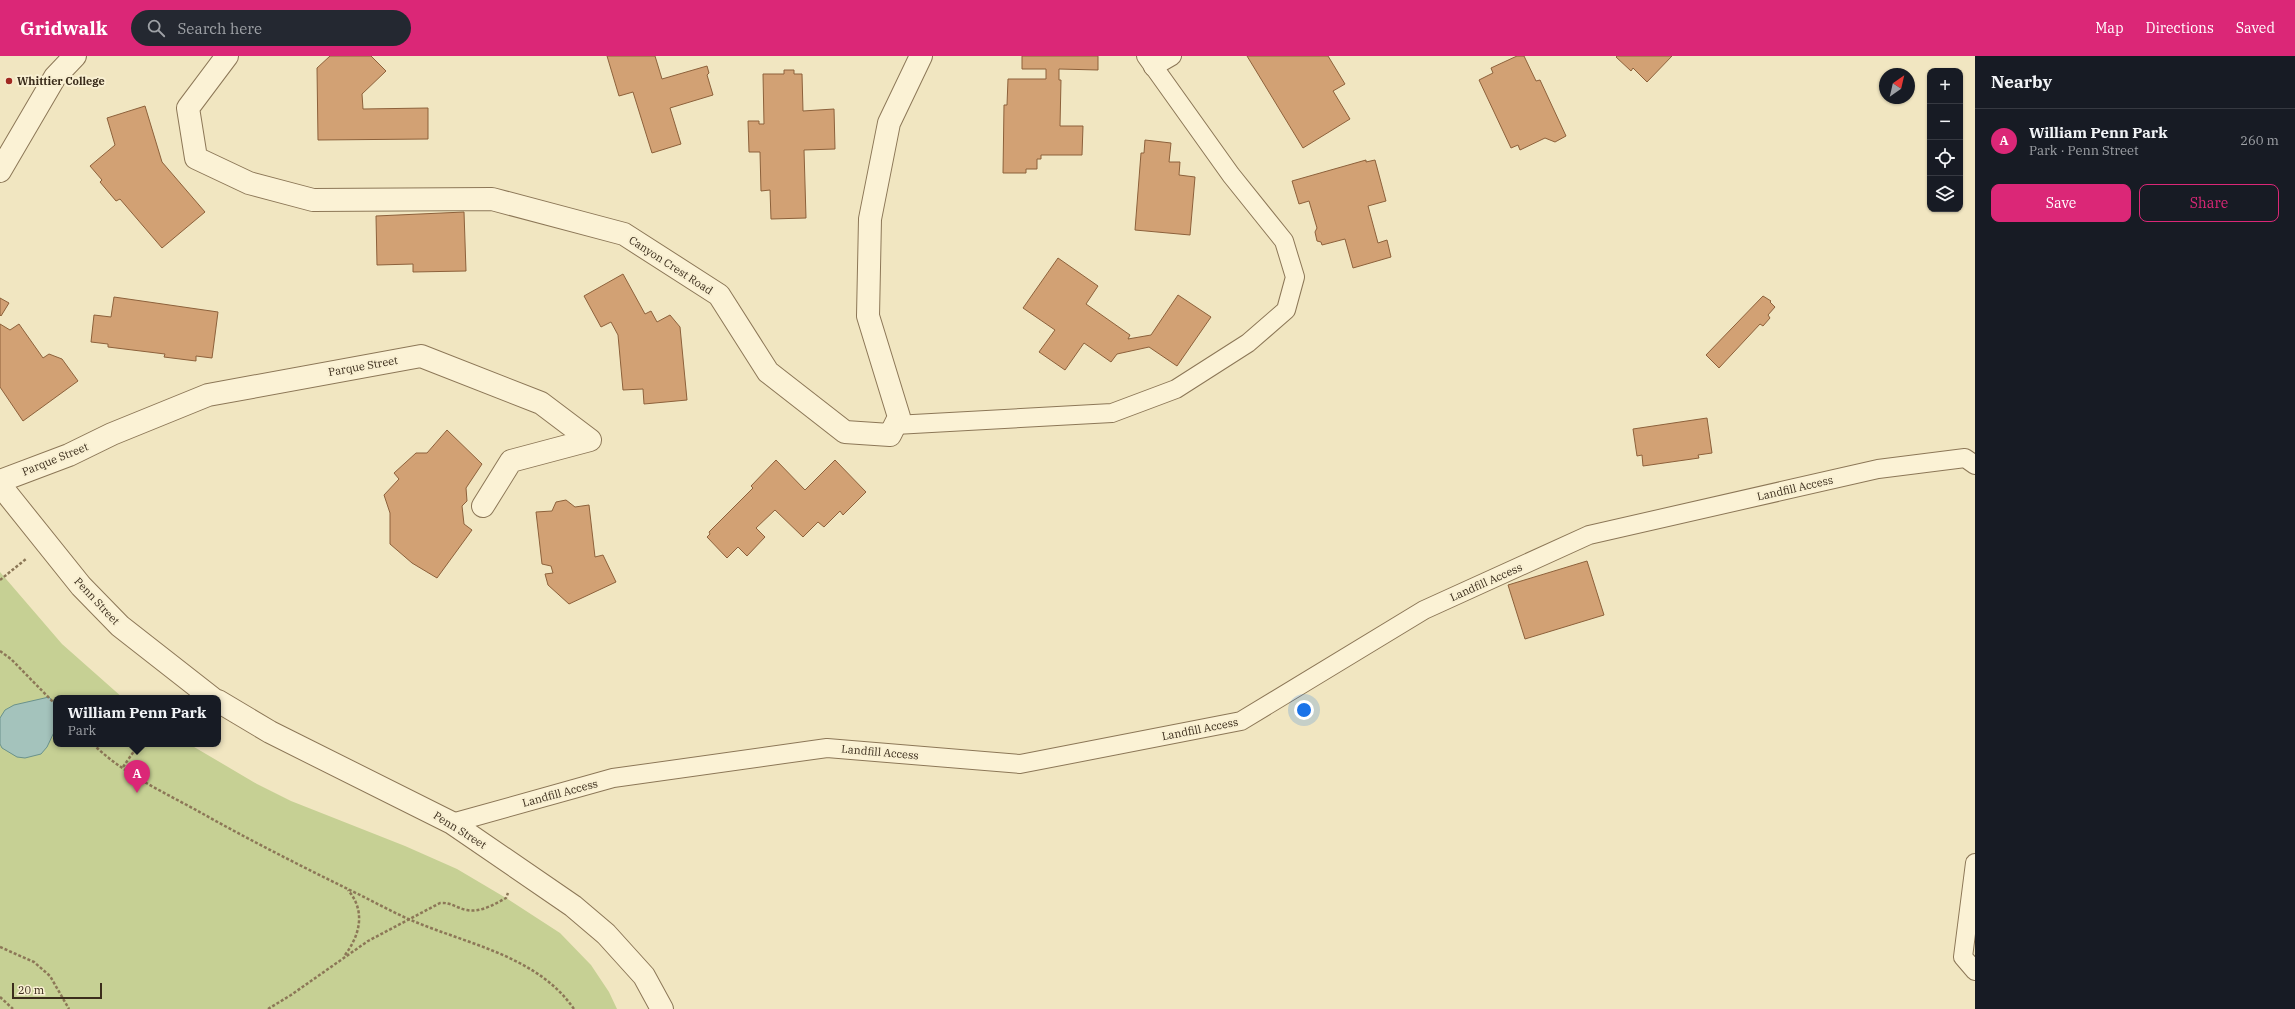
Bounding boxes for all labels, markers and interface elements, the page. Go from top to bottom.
search box [131,10,411,46]
text: Gridwalk [20,16,107,40]
icon: search [145,17,167,39]
text: Search here [177,19,262,38]
text: Map [2095,19,2124,37]
text: Directions [2146,19,2214,37]
text: Saved [2236,19,2275,37]
north arrow [1879,68,1915,104]
map controls [1927,68,1963,212]
button: + [1927,68,1963,104]
text: Nearby [1991,71,2052,93]
place label: Whittier College [17,74,105,88]
marker: Whittier College [4,76,14,86]
button: − [1927,104,1963,140]
text: William Penn Park [2029,123,2168,142]
text: A [1999,132,2009,149]
text: 260 m [2240,132,2279,149]
button: locate [1927,140,1963,176]
text: Park · Penn Street [2029,142,2139,159]
button: layers [1927,176,1963,212]
button: Save [1991,184,2131,222]
button: Share [2139,184,2279,222]
street label: Canyon Crest Road [626,233,716,297]
street label: Parque Street [327,353,399,379]
street label: Parque Street [20,439,90,479]
street label: Landfill Access [1756,472,1834,504]
street label: Landfill Access [1448,560,1524,604]
street label: Penn Street [71,574,123,628]
popup [53,695,221,747]
your location [1294,700,1314,720]
text: William Penn Park [68,703,206,722]
street label: Landfill Access [1161,715,1239,743]
text: Park [68,722,96,739]
street label: Landfill Access [841,742,919,762]
pin: A [124,760,150,793]
street label: Landfill Access [521,776,599,810]
street label: Penn Street [431,808,489,852]
scale bar [12,981,102,1000]
text: 20 m [18,983,44,997]

